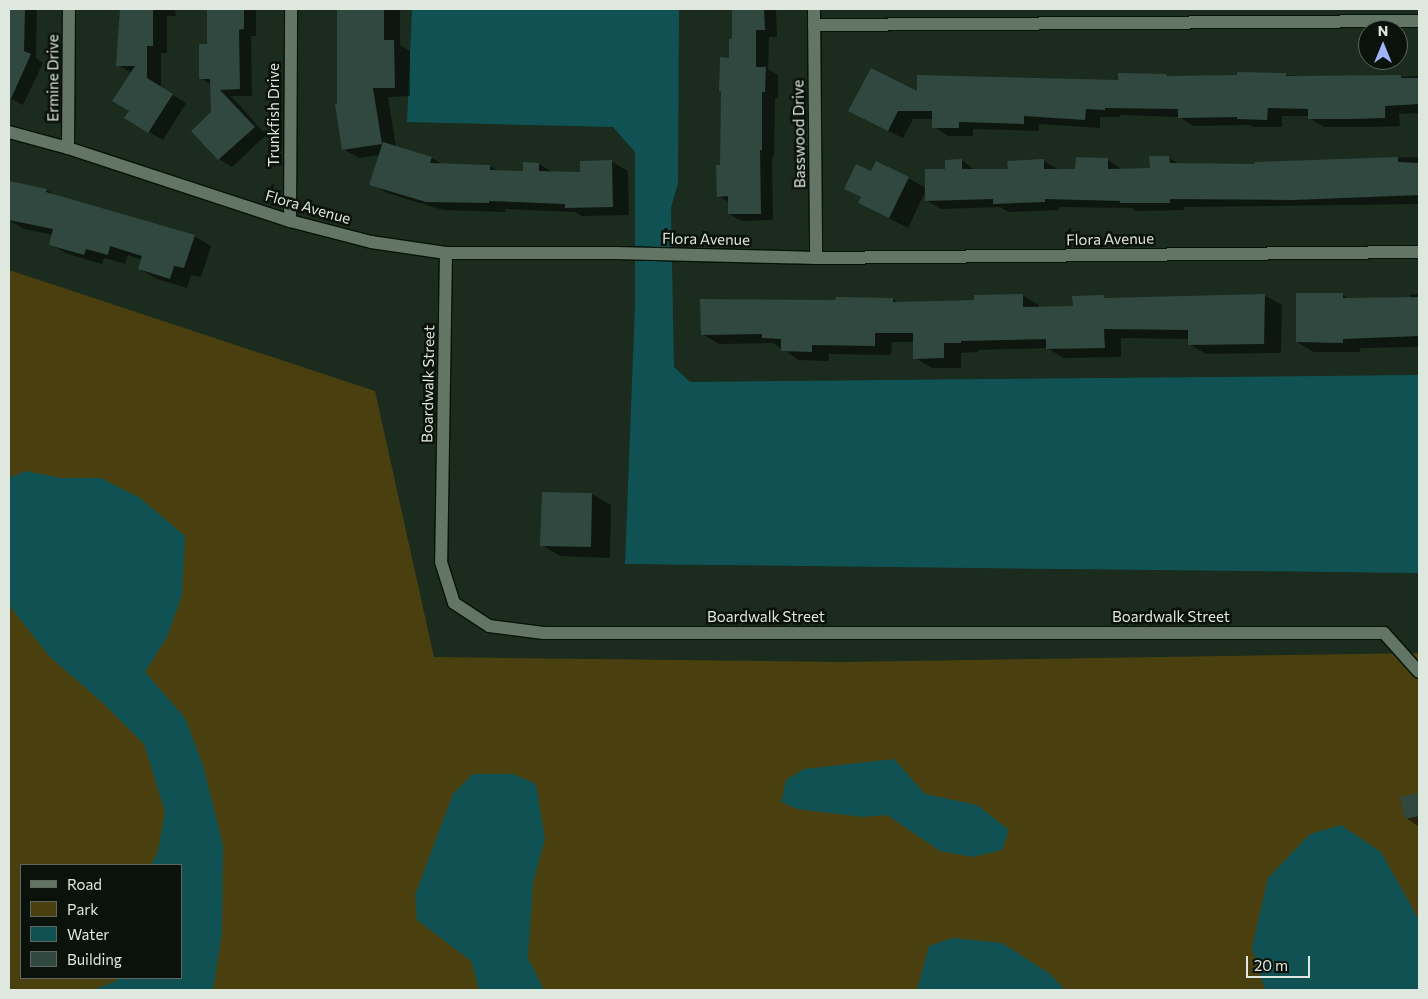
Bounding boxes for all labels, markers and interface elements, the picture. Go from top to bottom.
north arrow [1358,20,1408,70]
text: N [1378,22,1388,39]
street label: Ermine Drive [44,34,62,122]
street label: Trunkfish Drive [265,63,283,167]
street label: Basswood Drive [789,80,809,188]
street label: Flora Avenue [263,186,353,228]
street label: Flora Avenue [662,229,750,249]
street label: Flora Avenue [1066,229,1154,249]
street label: Boardwalk Street [418,325,438,443]
street label: Boardwalk Street [707,608,825,626]
street label: Boardwalk Street [1112,608,1230,626]
legend [20,864,182,979]
text: Road [67,875,102,893]
text: Park [67,900,98,918]
text: Water [67,925,109,943]
scale bar [1248,946,1312,978]
text: Building [67,950,122,968]
text: 20 m [1254,956,1288,974]

